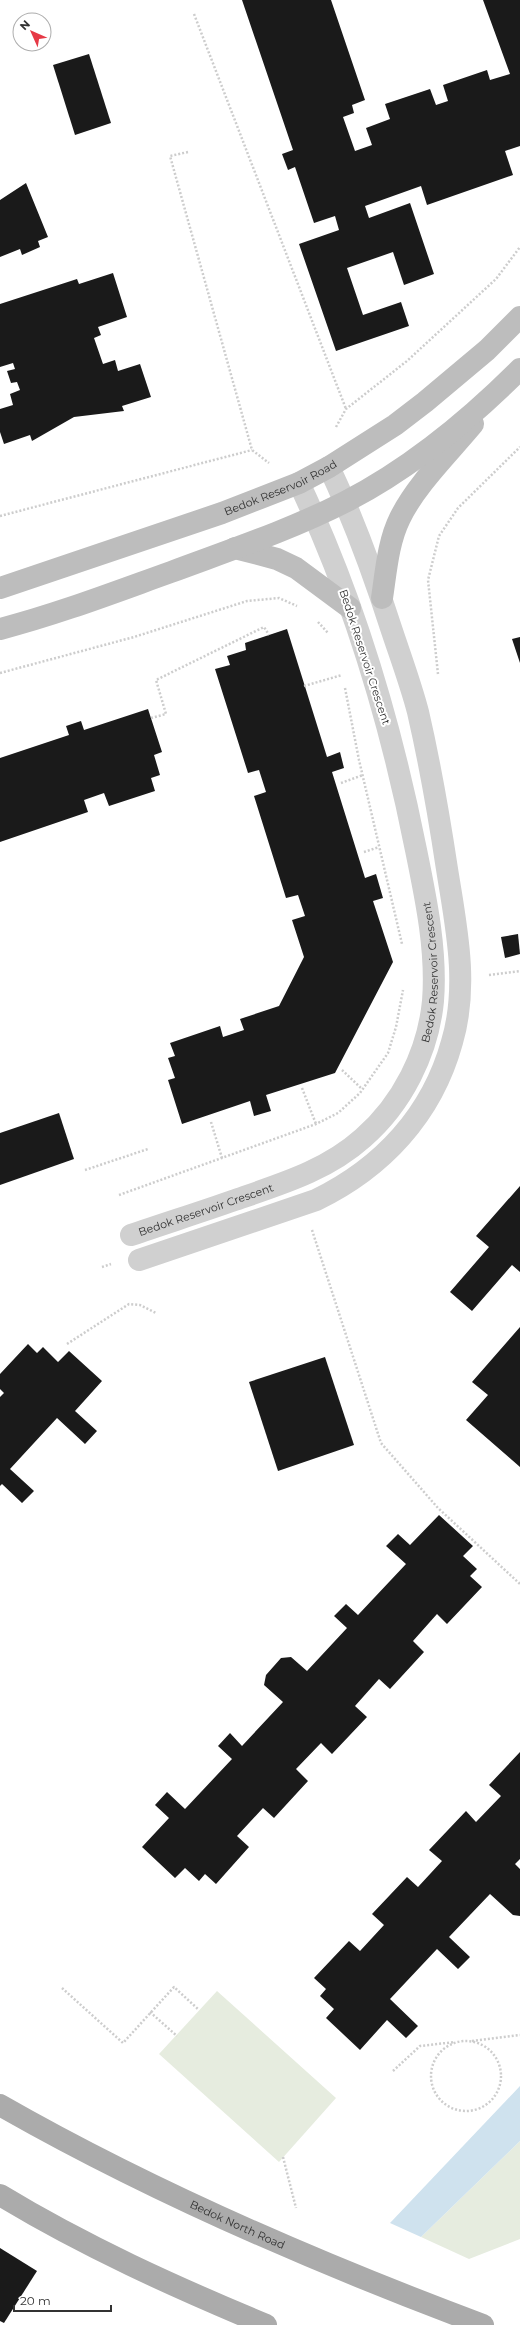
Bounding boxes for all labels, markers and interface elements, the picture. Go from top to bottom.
north arrow [12,12,52,52]
text: N [17,17,33,33]
street label: Bedok Reservoir Road [222,457,339,519]
street label: Bedok Reservoir Crescent [336,587,394,727]
street label: Bedok Reservoir Crescent [418,900,441,1044]
street label: Bedok Reservoir Crescent [136,1180,276,1239]
street label: Bedok North Road [188,2197,287,2252]
scale bar [14,2287,111,2313]
text: 20 m [20,2293,51,2308]

